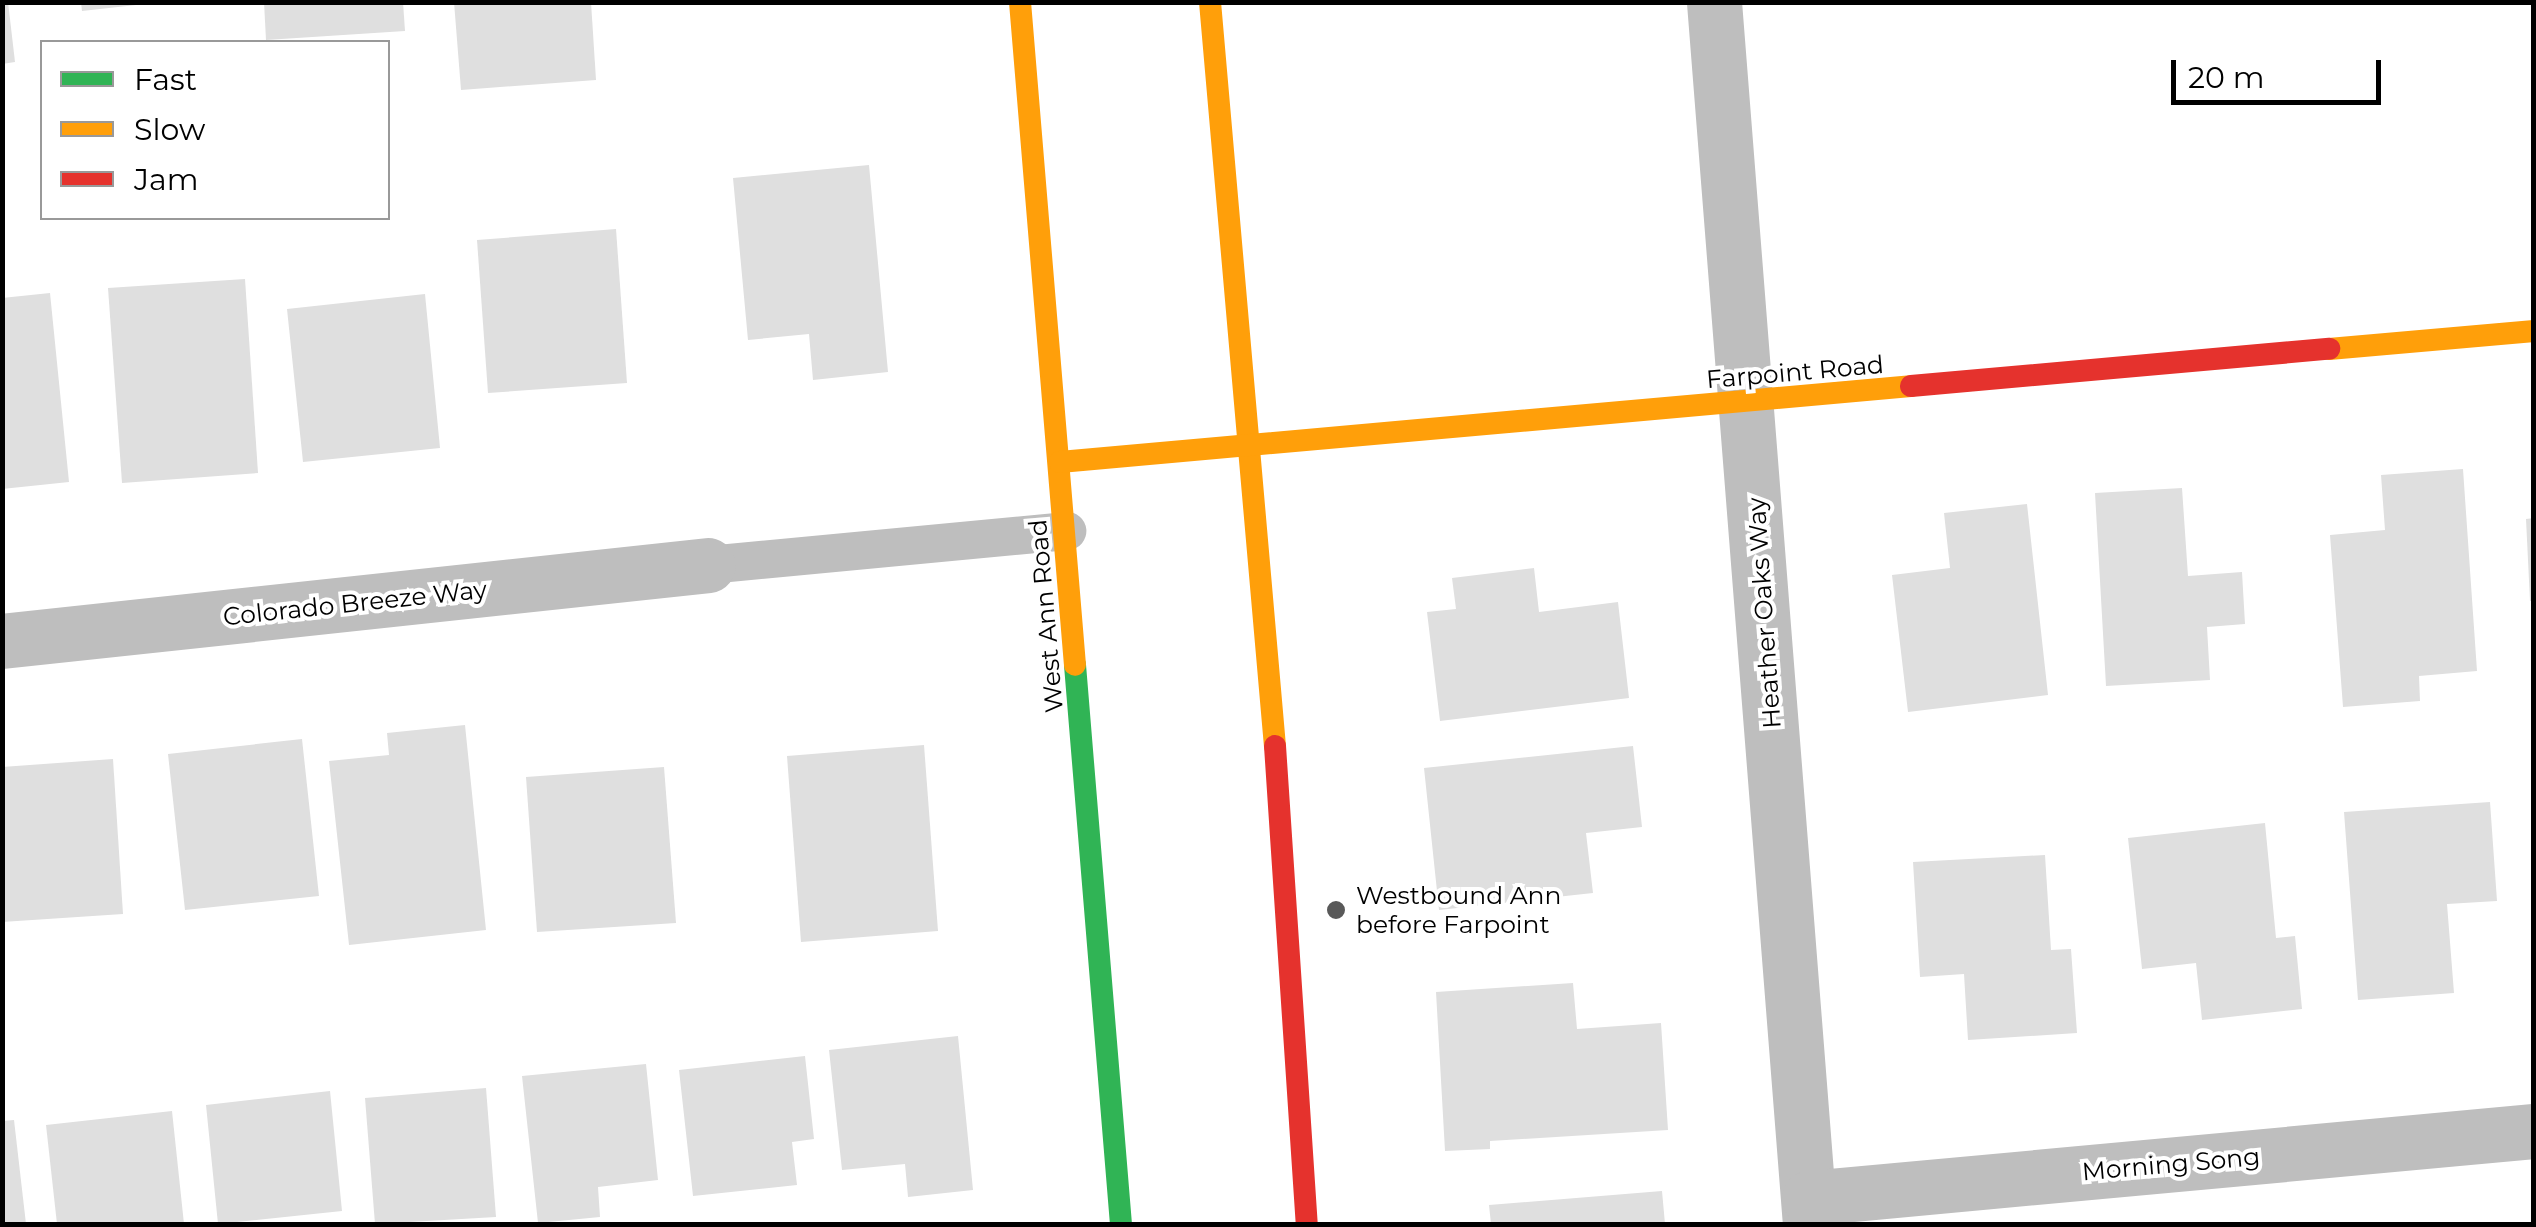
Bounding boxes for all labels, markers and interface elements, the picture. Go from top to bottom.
legend [40,40,390,220]
scale bar [2176,40,2386,102]
text: 20 m [2188,59,2265,96]
text: Fast [134,61,197,98]
text: Slow [134,111,205,148]
text: Jam [134,161,199,198]
street label: Farpoint Road [1705,349,1885,395]
street label: Heather Oaks Way [1741,496,1787,730]
street label: West Ann Road [1023,518,1069,714]
street label: Colorado Breeze Way [222,574,488,632]
place label: Westbound Ann before Farpoint [1356,881,1561,940]
marker: Westbound Ann before Farpoint [1325,899,1347,921]
street label: Morning Song [2081,1141,2261,1187]

